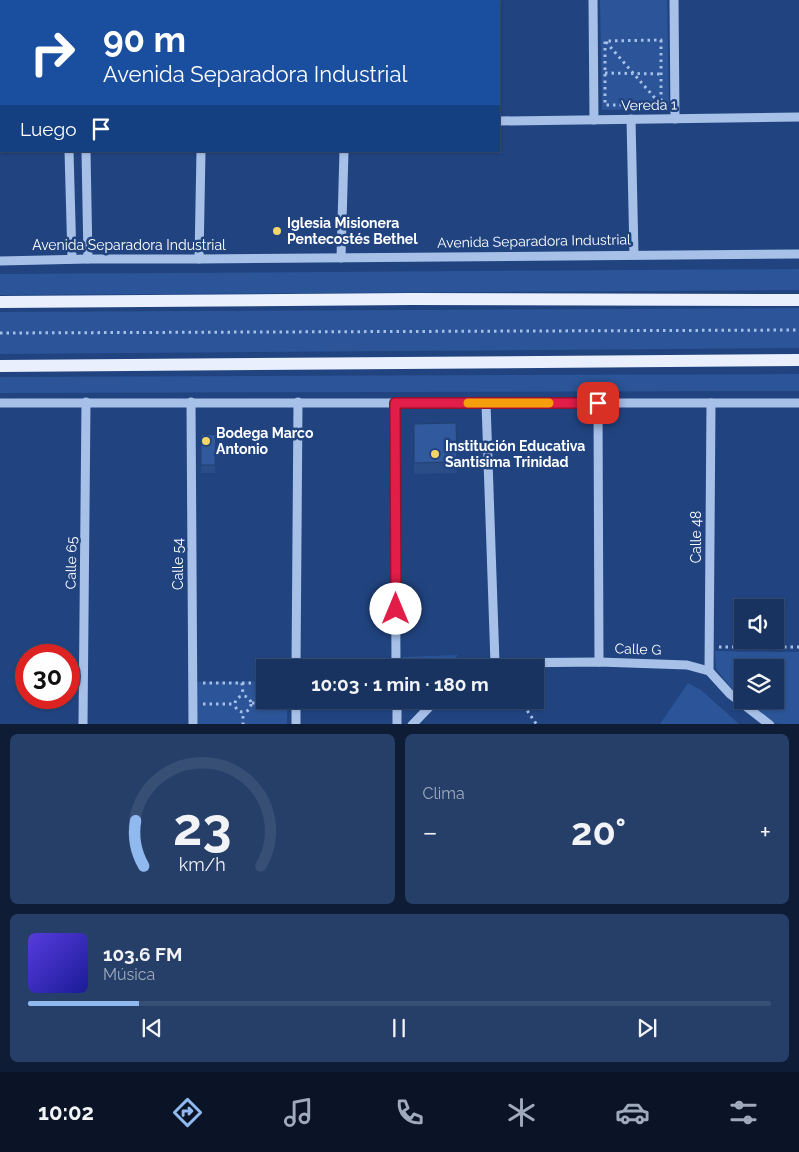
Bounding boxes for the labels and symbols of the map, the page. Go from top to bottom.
street label: Vereda 1 [621,97,677,113]
place label: Iglesia Misionera Pentecostés Bethel [287,215,418,247]
marker: Iglesia Misionera Pentecostés Bethel [271,225,283,237]
street label: Avenida Separadora Industrial [437,231,631,251]
street label: Avenida Separadora Industrial [32,237,226,253]
pin [577,382,619,424]
place label: Bodega Marco Antonio [216,425,314,457]
marker: Bodega Marco Antonio [200,435,212,447]
place label: Institución Educativa Santisima Trinidad [445,438,585,470]
marker: Institución Educativa Santisima Trinidad [429,448,441,460]
street label: Calle 48 [688,511,704,563]
street label: Calle 65 [63,536,79,589]
street label: Calle 54 [170,538,186,590]
position arrow [369,582,421,634]
street label: Calle G [614,640,662,658]
speed limit sign: 30 [15,644,80,709]

